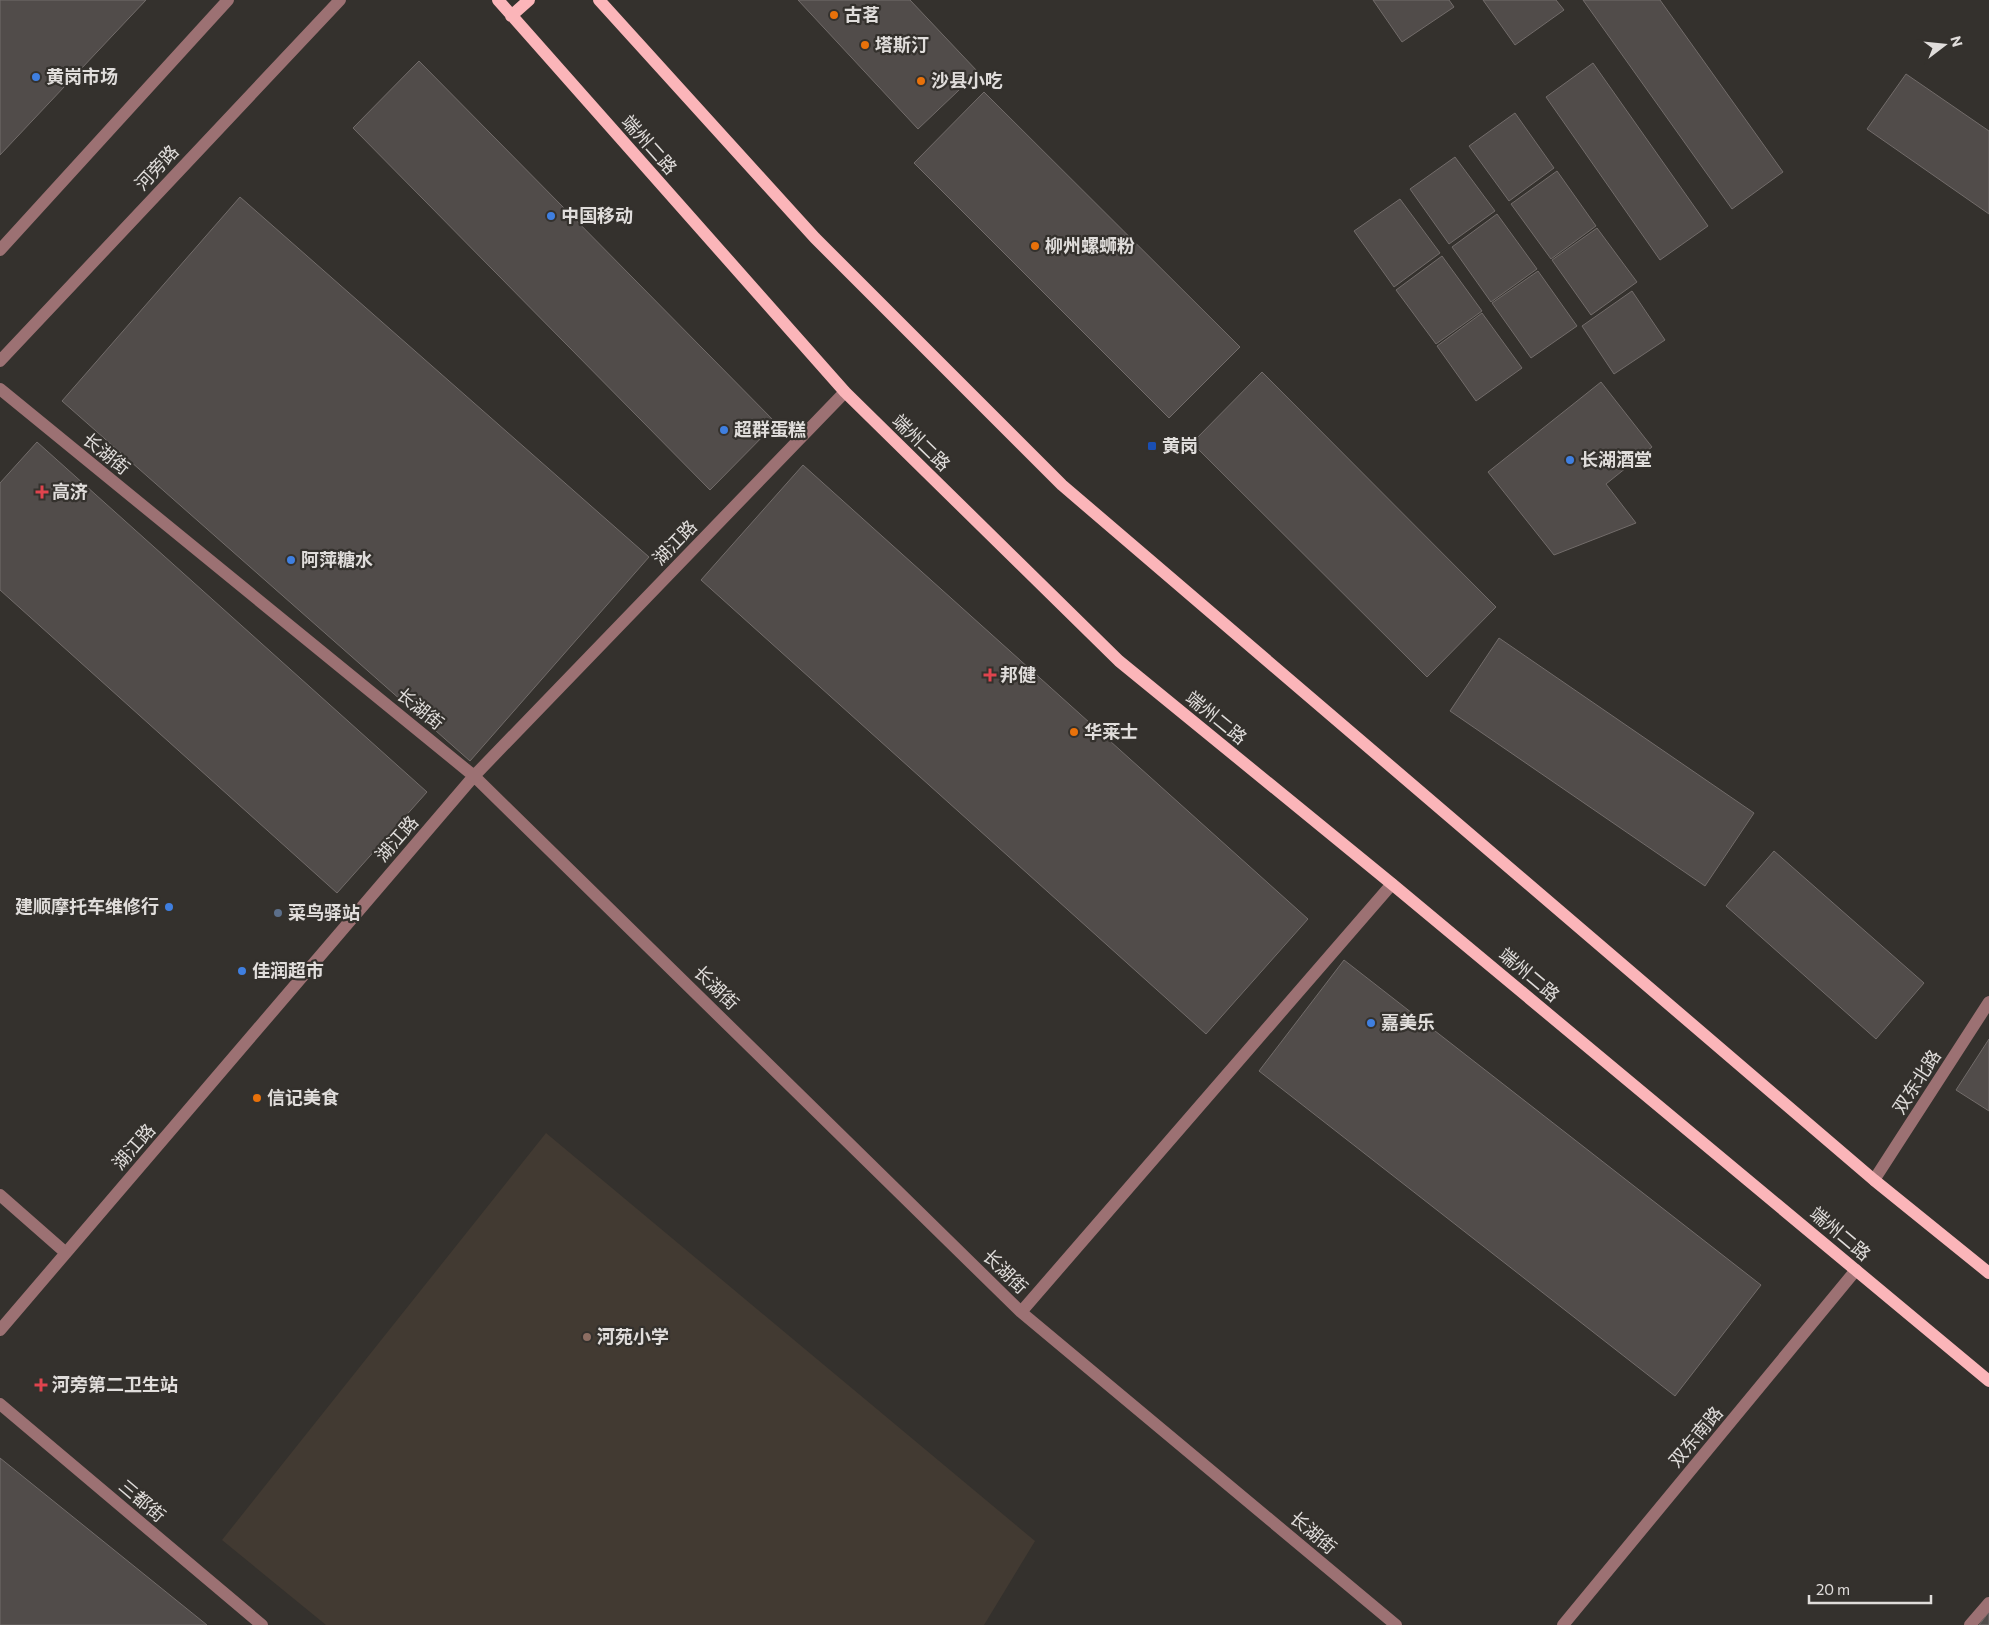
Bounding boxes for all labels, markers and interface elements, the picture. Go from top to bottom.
place label: 古茗 [844,3,880,25]
marker: 古茗 [828,9,840,21]
north arrow [1919,20,1969,70]
place label: 塔斯汀 [875,33,929,55]
text: N [1947,34,1967,49]
marker: 塔斯汀 [859,39,871,51]
place label: 黄岗市场 [46,65,118,87]
place label: 沙县小吃 [931,69,1003,91]
marker: 黄岗市场 [30,71,42,83]
marker: 沙县小吃 [915,75,927,87]
street label: 端州二路 [617,110,682,178]
street label: 河旁路 [130,140,183,195]
place label: 中国移动 [561,204,633,226]
marker: 中国移动 [545,210,557,222]
place label: 柳州螺蛳粉 [1045,234,1135,256]
marker: 柳州螺蛳粉 [1029,240,1041,252]
street label: 端州二路 [888,409,955,475]
place label: 超群蛋糕 [734,418,806,440]
marker: 超群蛋糕 [718,424,730,436]
street label: 长湖街 [79,428,135,479]
place label: 黄岗 [1162,434,1198,456]
marker: 黄岗 [1146,440,1158,452]
place label: 长湖酒堂 [1580,448,1652,470]
marker: 长湖酒堂 [1564,454,1576,466]
place label: 高济 [52,480,88,502]
marker: 高济 [36,486,48,498]
street label: 湖江路 [648,515,701,569]
place label: 阿萍糖水 [301,548,373,570]
marker: 阿萍糖水 [285,554,297,566]
place label: 邦健 [1000,663,1036,685]
marker: 邦健 [984,669,996,681]
street label: 长湖街 [393,683,449,734]
street label: 端州二路 [1182,686,1252,748]
place label: 华莱士 [1084,720,1138,742]
marker: 华莱士 [1068,726,1080,738]
street label: 湖江路 [370,811,422,866]
place label: 建顺摩托车维修行 [15,895,159,917]
marker: 建顺摩托车维修行 [163,901,175,913]
place label: 菜鸟驿站 [288,901,360,923]
marker: 菜鸟驿站 [272,907,284,919]
street label: 端州二路 [1495,943,1564,1006]
place label: 佳润超市 [252,959,324,981]
street label: 长湖街 [690,961,744,1014]
marker: 佳润超市 [236,965,248,977]
place label: 嘉美乐 [1381,1011,1435,1033]
marker: 嘉美乐 [1365,1017,1377,1029]
street label: 双东北路 [1887,1045,1945,1118]
place label: 信记美食 [267,1086,339,1108]
marker: 信记美食 [251,1092,263,1104]
street label: 湖江路 [107,1119,159,1174]
street label: 端州二路 [1806,1202,1875,1265]
street label: 长湖街 [979,1245,1033,1298]
place label: 河苑小学 [597,1325,669,1347]
marker: 河苑小学 [581,1331,593,1343]
place label: 河旁第二卫生站 [52,1373,178,1395]
marker: 河旁第二卫生站 [34,1378,48,1392]
street label: 双东南路 [1664,1402,1727,1471]
street label: 三都街 [115,1474,170,1526]
street label: 长湖街 [1286,1506,1341,1558]
scale bar [1809,1572,1932,1604]
text: 20 m [1816,1580,1850,1598]

